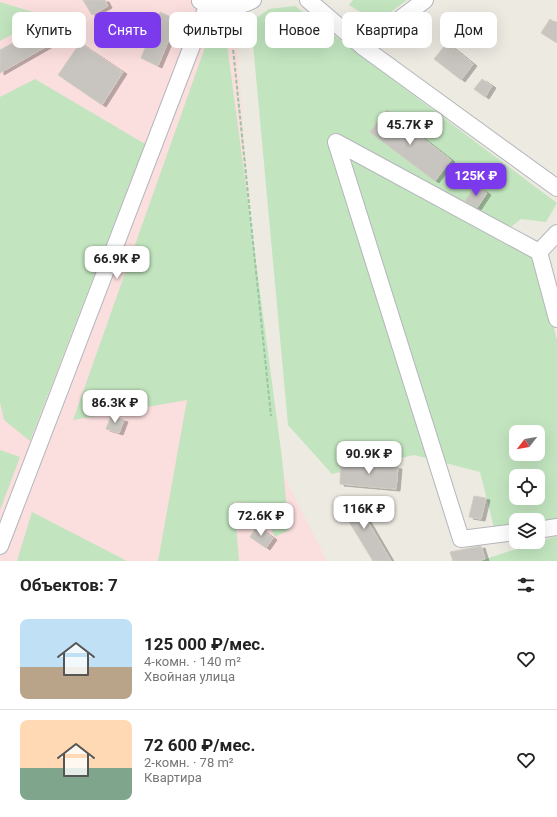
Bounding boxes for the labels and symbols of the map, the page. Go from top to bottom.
pin: 45.7K ₽ [373,112,447,146]
pin: 125K ₽ [443,163,509,197]
pin: 66.9K ₽ [80,246,154,280]
pin: 86.3K ₽ [78,390,152,424]
north arrow [509,425,545,461]
pin: 90.9K ₽ [332,441,406,475]
pin: 116K ₽ [331,496,397,530]
pin: 72.6K ₽ [224,503,298,537]

